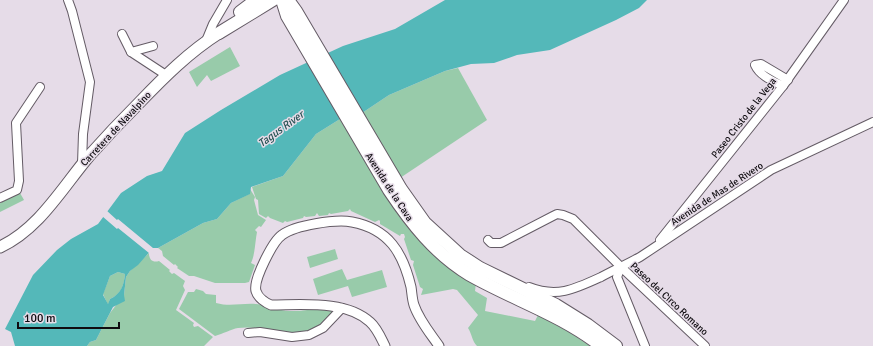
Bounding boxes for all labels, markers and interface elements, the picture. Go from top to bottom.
street label: Paseo Cristo de la Vega [709,76,779,160]
street label: Carretera de Navalpino [78,89,154,169]
water label: Tagus River [256,107,308,150]
street label: Avenida de la Cava [362,150,416,224]
street label: Avenida de Mas de Rivero [669,160,765,228]
street label: Paseo del Circo Romano [628,260,710,338]
scale bar [18,304,119,330]
text: 100 m [24,311,56,326]

